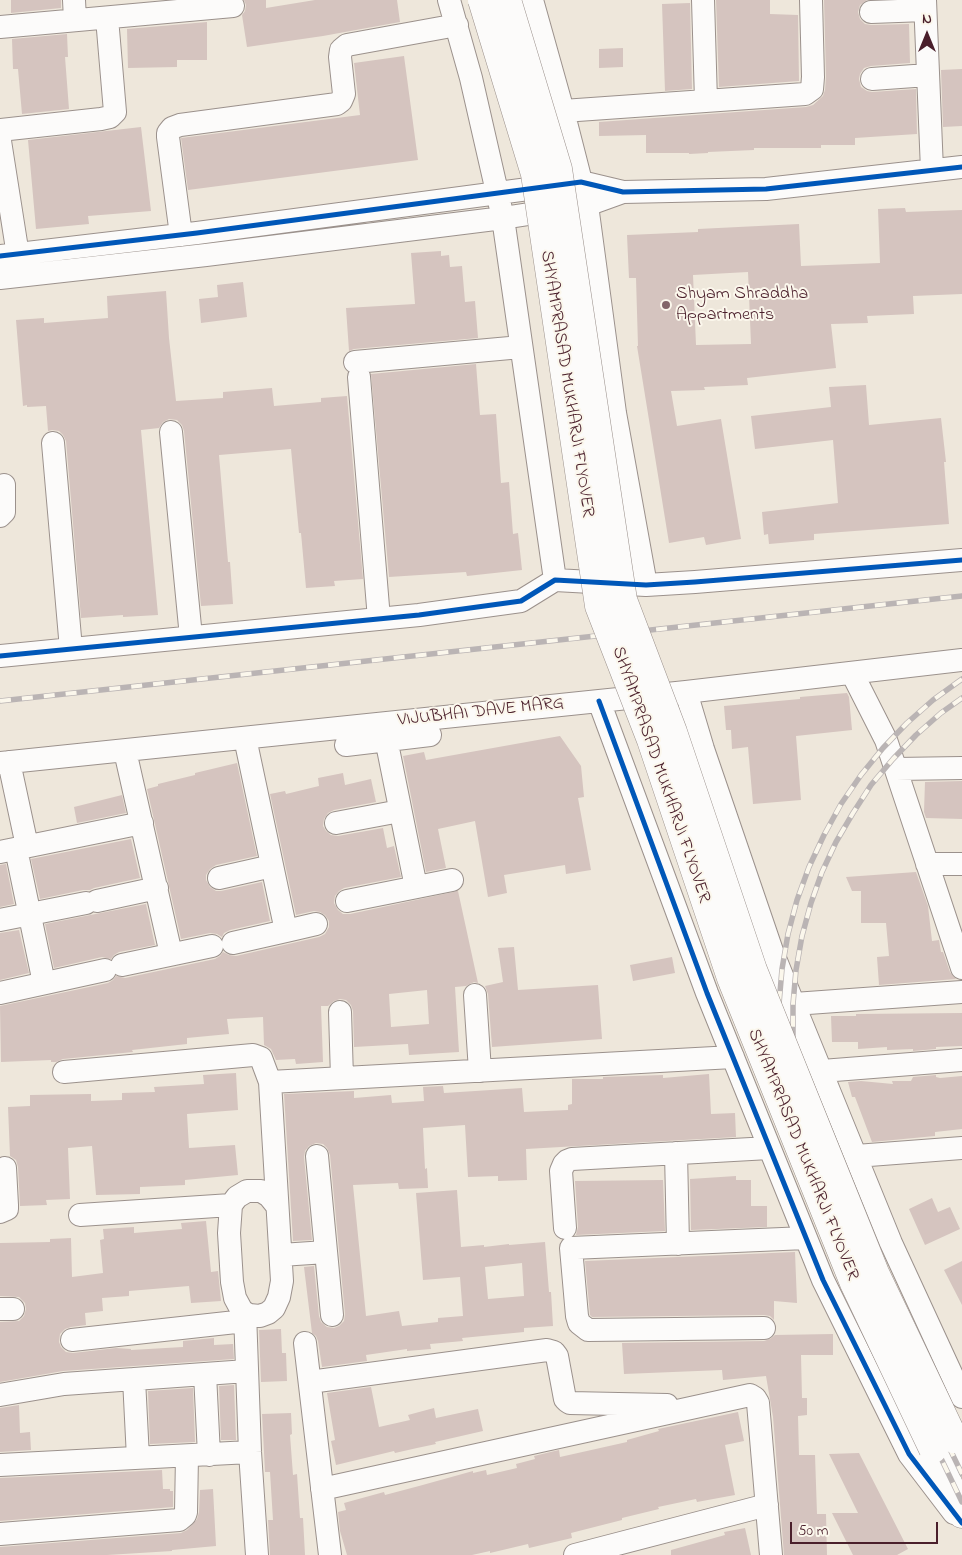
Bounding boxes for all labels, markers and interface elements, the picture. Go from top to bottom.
text: N [922,9,932,30]
north arrow [902,10,952,60]
street label: SHYAMPRASAD MUKHARJI FLYOVER [534,249,598,519]
place label: Shyam Shraddha Appartments [676,284,808,326]
marker: Shyam Shraddha Appartments [660,299,672,311]
street label: SHYAMPRASAD MUKHARJI FLYOVER [606,644,714,906]
street label: VIJUBHAI DAVE MARG [397,694,565,732]
street label: SHYAMPRASAD MUKHARJI FLYOVER [741,1026,863,1284]
scale bar [792,1512,940,1544]
text: 50 m [798,1520,828,1542]

